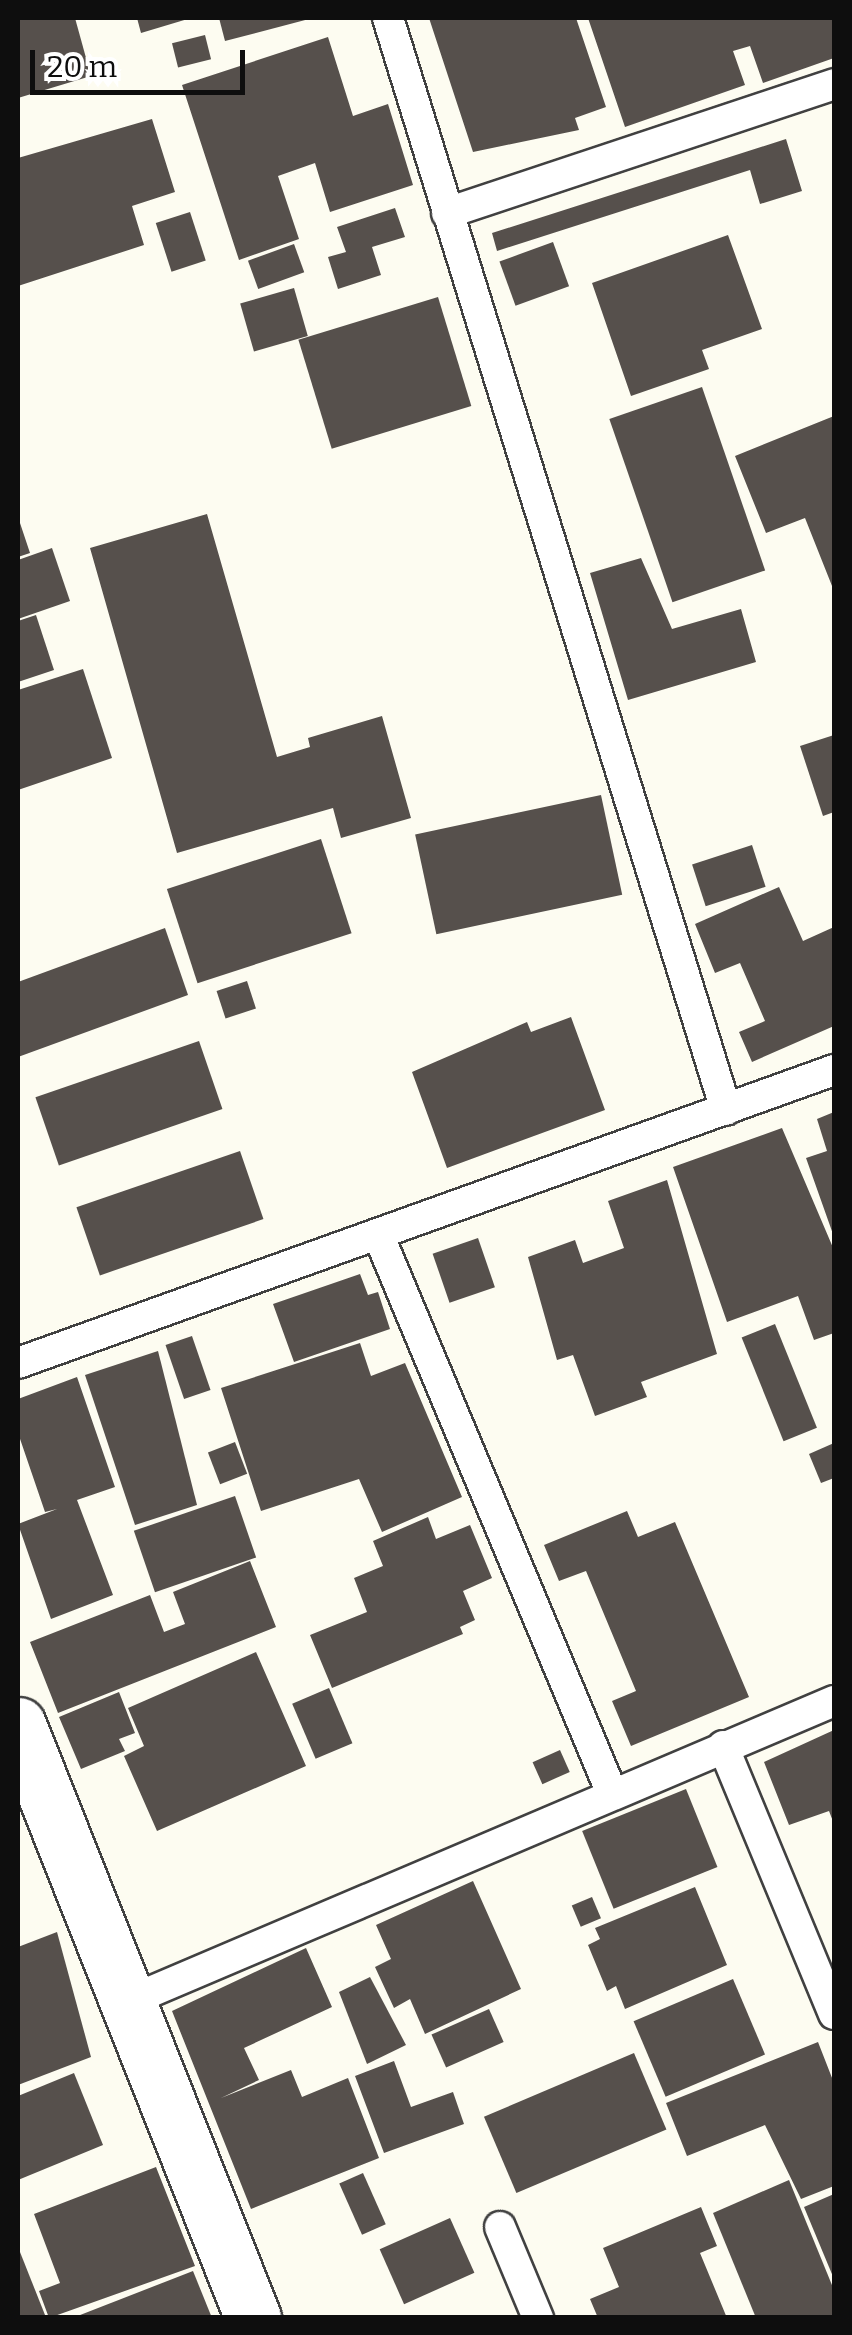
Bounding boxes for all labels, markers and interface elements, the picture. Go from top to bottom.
scale bar [35,30,250,92]
text: 20 m [47,49,117,85]

